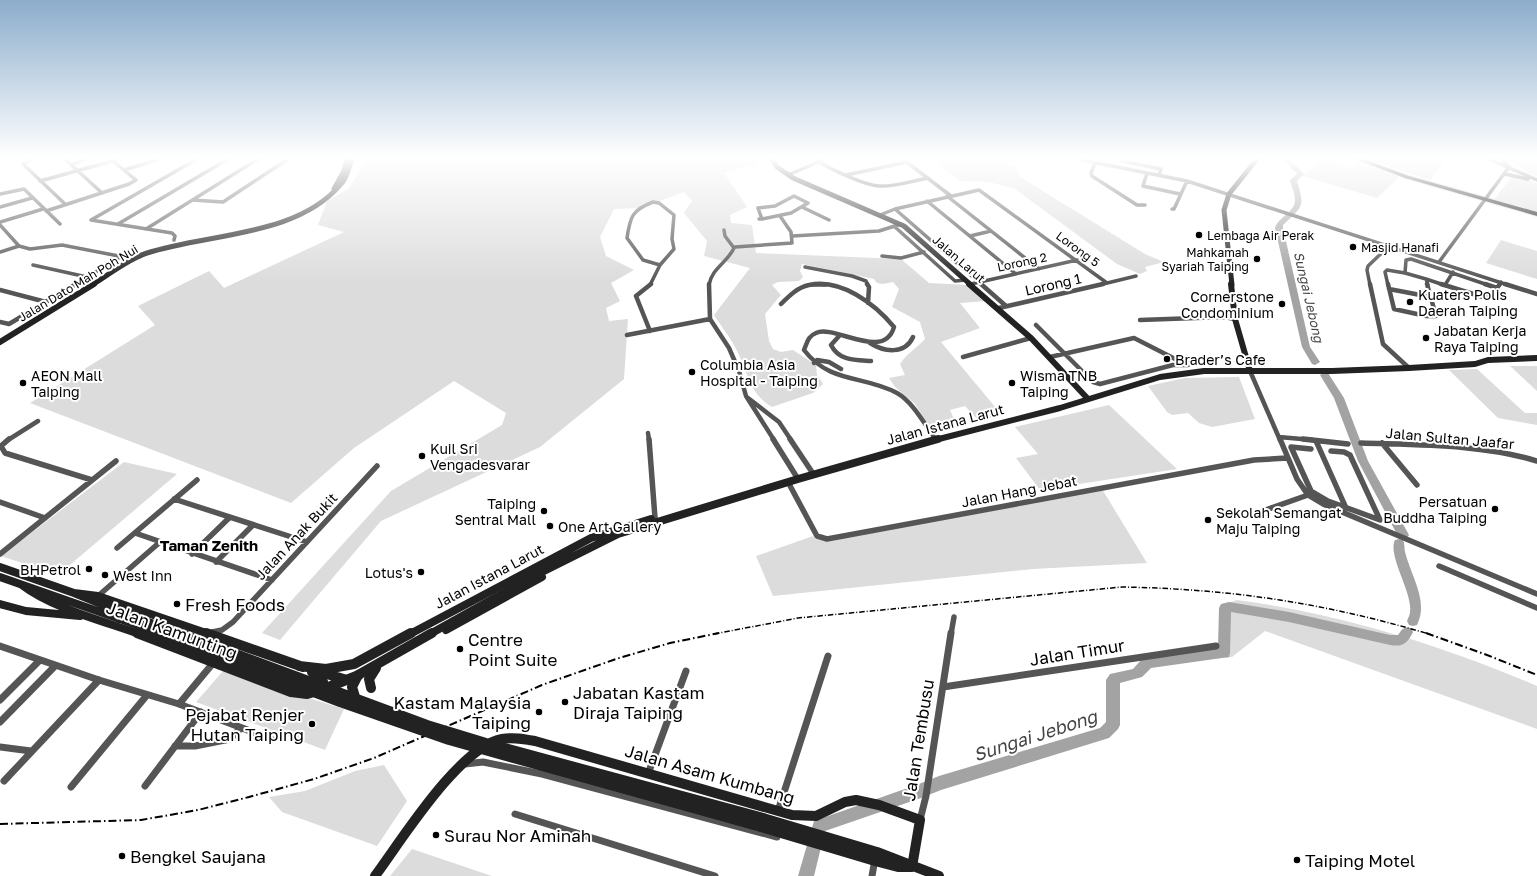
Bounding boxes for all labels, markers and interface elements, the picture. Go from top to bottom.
street label: Lorong 5 [1053,228,1103,270]
place label: Lembaga Air Perak [1207,228,1315,243]
marker: Lembaga Air Perak [1194,230,1204,240]
street label: Jalan Larut [930,232,989,286]
place label: Masjid Hanafi [1361,240,1439,255]
street label: Jalan Dato Mah Poh Nui [15,241,141,325]
marker: Masjid Hanafi [1348,242,1358,252]
place label: Mahkamah Syariah Taiping [1162,245,1249,274]
street label: Lorong 2 [996,249,1048,275]
water label: Sungai Jebong [1291,250,1327,345]
marker: Mahkamah Syariah Taiping [1252,254,1262,264]
street label: Lorong 1 [1023,269,1083,299]
place label: Kuaters Polis Daerah Taiping [1418,286,1518,319]
place label: Cornerstone Condominium [1181,288,1274,321]
marker: Kuaters Polis Daerah Taiping [1405,297,1415,307]
marker: Cornerstone Condominium [1277,299,1287,309]
place label: Jabatan Kerja Raya Taiping [1434,322,1526,355]
marker: Jabatan Kerja Raya Taiping [1421,333,1431,343]
place label: Brader’s Cafe [1175,351,1266,368]
marker: Brader’s Cafe [1162,354,1172,364]
place label: Columbia Asia Hospital - Taiping [700,356,818,389]
place label: AEON Mall Taiping [31,367,102,400]
marker: Columbia Asia Hospital - Taiping [687,367,697,377]
place label: Wisma TNB Taiping [1020,367,1097,400]
marker: AEON Mall Taiping [18,378,28,388]
marker: Wisma TNB Taiping [1007,378,1017,388]
street label: Jalan Istana Larut [884,400,1006,448]
street label: Jalan Sultan Jaafar [1385,424,1516,452]
place label: Kuil Sri Vengadesvarar [430,440,530,473]
marker: Kuil Sri Vengadesvarar [417,451,427,461]
street label: Jalan Hang Jebat [960,471,1078,511]
street label: Jalan Anak Bukit [251,489,341,583]
place label: Persatuan Buddha Taiping [1383,493,1487,526]
place label: Taiping Sentral Mall [455,495,536,528]
place label: Sekolah Semangat Maju Taiping [1216,504,1342,537]
marker: Persatuan Buddha Taiping [1490,504,1500,514]
marker: Taiping Sentral Mall [539,506,549,516]
marker: Sekolah Semangat Maju Taiping [1203,515,1213,525]
place label: One Art Gallery [558,518,661,535]
marker: One Art Gallery [545,521,555,531]
district label: Taman Zenith [160,536,258,554]
street label: Jalan Istana Larut [432,540,546,612]
place label: BHPetrol [20,561,81,578]
marker: BHPetrol [84,564,94,574]
place label: Lotus's [365,564,413,581]
place label: West Inn [113,567,172,584]
marker: Lotus's [416,567,426,577]
marker: West Inn [100,570,110,580]
place label: Fresh Foods [185,594,285,615]
street label: Jalan Kamunting [104,597,240,663]
marker: Fresh Foods [172,599,182,609]
place label: Centre Point Suite [468,629,558,670]
street label: Jalan Timur [1028,634,1126,670]
marker: Centre Point Suite [455,644,465,654]
street label: Jalan Tembusu [898,678,938,802]
place label: Jabatan Kastam Diraja Taiping [573,682,705,723]
place label: Kastam Malaysia Taiping [394,692,531,733]
marker: Jabatan Kastam Diraja Taiping [560,697,570,707]
place label: Pejabat Renjer Hutan Taiping [185,704,304,745]
water label: Sungai Jebong [971,704,1101,765]
marker: Kastam Malaysia Taiping [534,707,544,717]
marker: Pejabat Renjer Hutan Taiping [307,719,317,729]
street label: Jalan Asam Kumbang [623,740,797,808]
place label: Surau Nor Aminah [444,825,591,846]
marker: Surau Nor Aminah [431,830,441,840]
place label: Bengkel Saujana [130,846,266,867]
place label: Taiping Motel [1305,850,1415,871]
marker: Bengkel Saujana [117,851,127,861]
marker: Taiping Motel [1292,855,1302,865]

